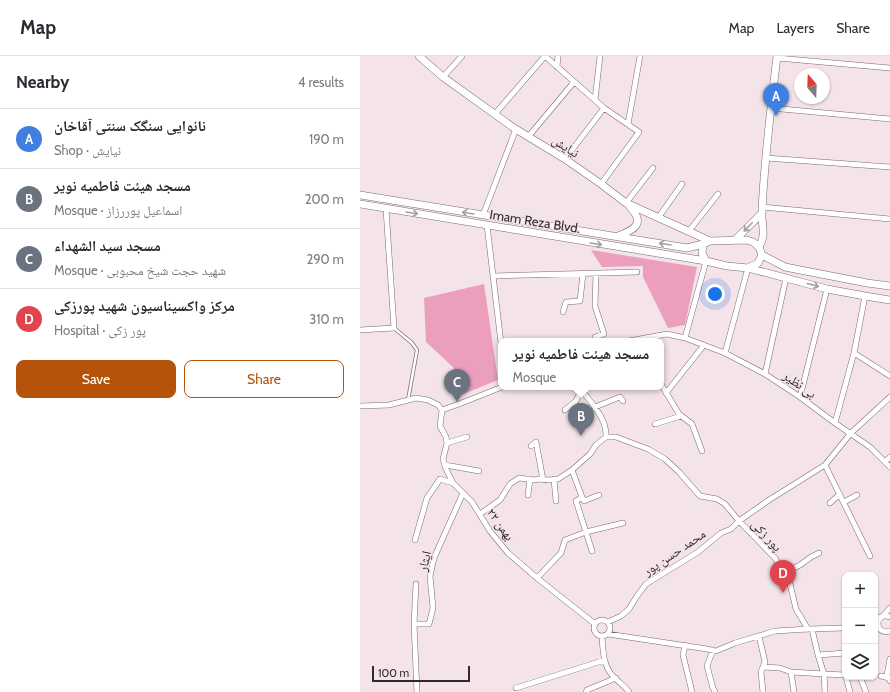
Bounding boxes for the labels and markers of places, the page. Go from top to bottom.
pin: A [763,83,789,116]
pin: C [444,369,470,402]
pin: B [568,403,594,436]
pin: D [770,560,796,593]

